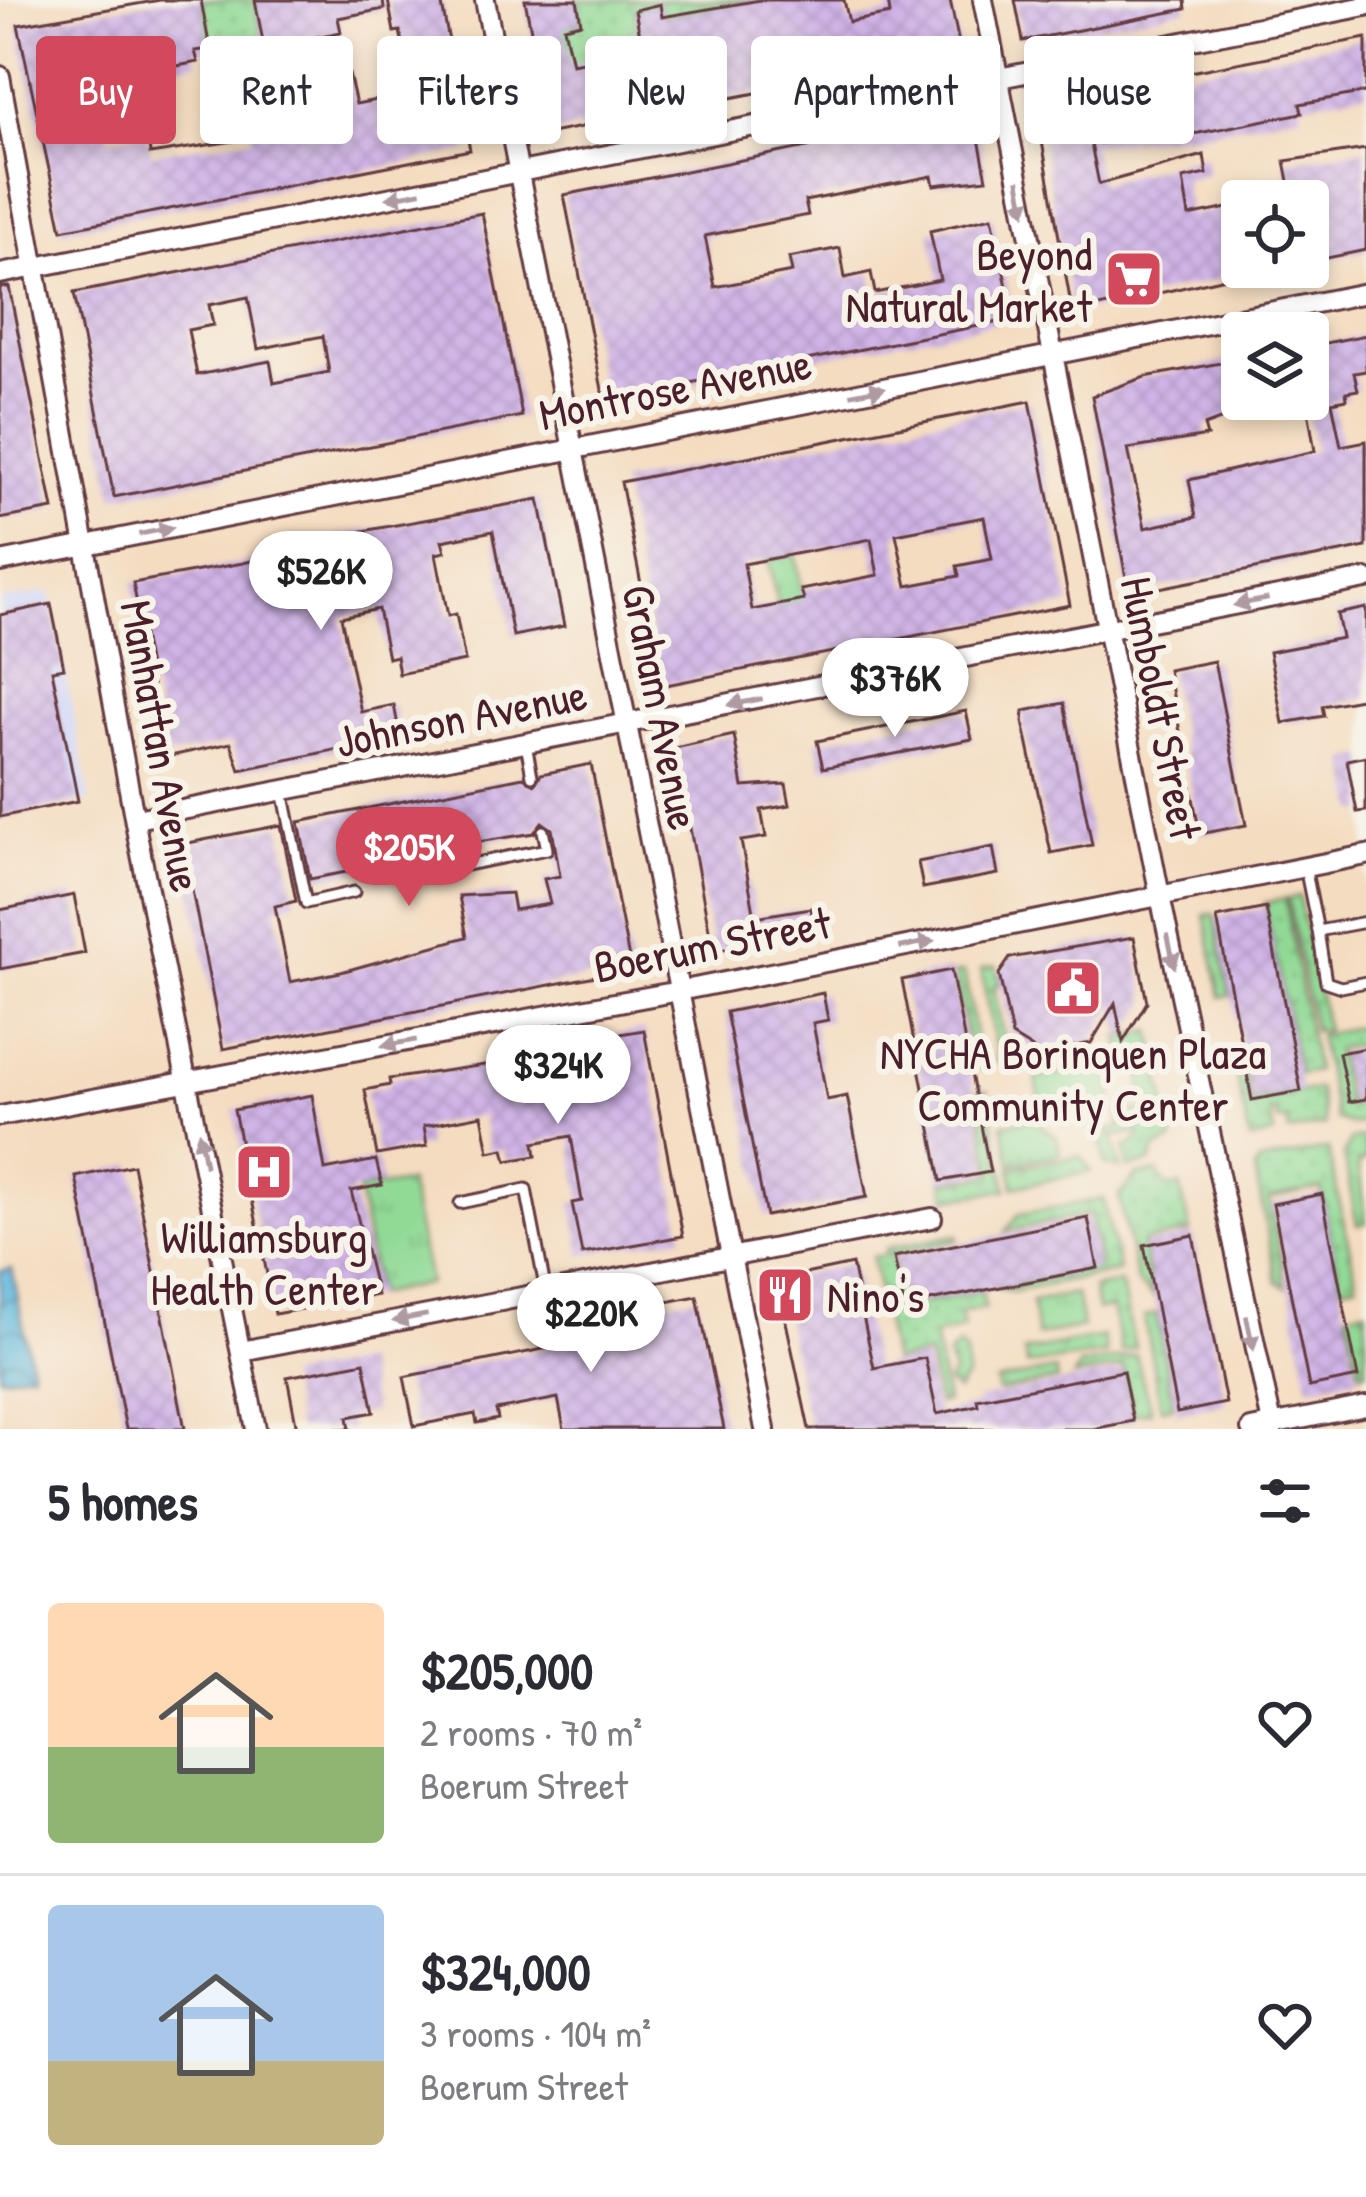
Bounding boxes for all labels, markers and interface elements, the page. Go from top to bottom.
chip: Buy [36,36,176,144]
chip: Rent [200,36,353,144]
chip: Filters [377,36,561,144]
chip: New [585,36,727,144]
chip: Apartment [751,36,1000,144]
chip: House [1024,36,1194,144]
one-way arrow [1013,179,1032,217]
map controls [1221,180,1329,420]
button: locate [1221,180,1329,288]
one-way arrow [384,186,422,205]
place label: Beyond Natural Market [846,223,1093,336]
supermarket icon: Beyond Natural Market [1103,248,1165,310]
button: layers [1221,312,1329,420]
street label: Montrose Avenue [534,332,816,444]
one-way arrow [850,381,888,400]
one-way arrow [138,521,175,540]
pin: $526K [237,531,405,633]
text: $526K [276,543,366,596]
street label: Humboldt Street [1107,571,1217,845]
street label: Graham Avenue [608,579,716,835]
one-way arrow [1232,593,1270,612]
street label: Manhattan Avenue [106,596,218,896]
pin: $376K [811,638,979,740]
text: $376K [849,650,941,703]
street label: Johnson Avenue [330,663,592,771]
one-way arrow [726,693,763,712]
pin: $205K [325,807,493,909]
text: $205K [363,819,455,872]
street label: Boerum Street [588,891,836,997]
one-way arrow [1162,932,1181,970]
one-way arrow [899,934,937,953]
public building icon: NYCHA Borinquen Plaza Community Center [1042,957,1104,1019]
place label: NYCHA Borinquen Plaza Community Center [880,1022,1266,1135]
pin: $324K [474,1025,642,1127]
one-way arrow [379,1034,417,1053]
text: $324K [513,1037,603,1090]
one-way arrow [192,1130,211,1168]
hospital icon: Williamsburg Health Center [233,1141,295,1203]
place label: Williamsburg Health Center [151,1206,377,1319]
restaurant icon: Nino's [754,1264,816,1326]
place label: Nino's [827,1265,924,1326]
pin: $220K [507,1273,675,1375]
text: $220K [544,1285,638,1338]
one-way arrow [391,1309,428,1328]
one-way arrow [1241,1314,1260,1352]
text: 5 homes [48,1467,198,1536]
icon: filters [1252,1468,1318,1534]
text: $205,000 [420,1636,593,1705]
icon: home [144,1651,288,1795]
icon: heart [1252,1690,1318,1756]
text: 2 rooms · 70 m² [420,1705,642,1758]
text: Boerum Street [420,1758,628,1811]
text: $324,000 [420,1937,591,2006]
icon: home [144,1953,288,2097]
icon: heart [1252,1992,1318,2058]
text: 3 rooms · 104 m² [420,2006,651,2059]
text: Boerum Street [420,2059,628,2112]

